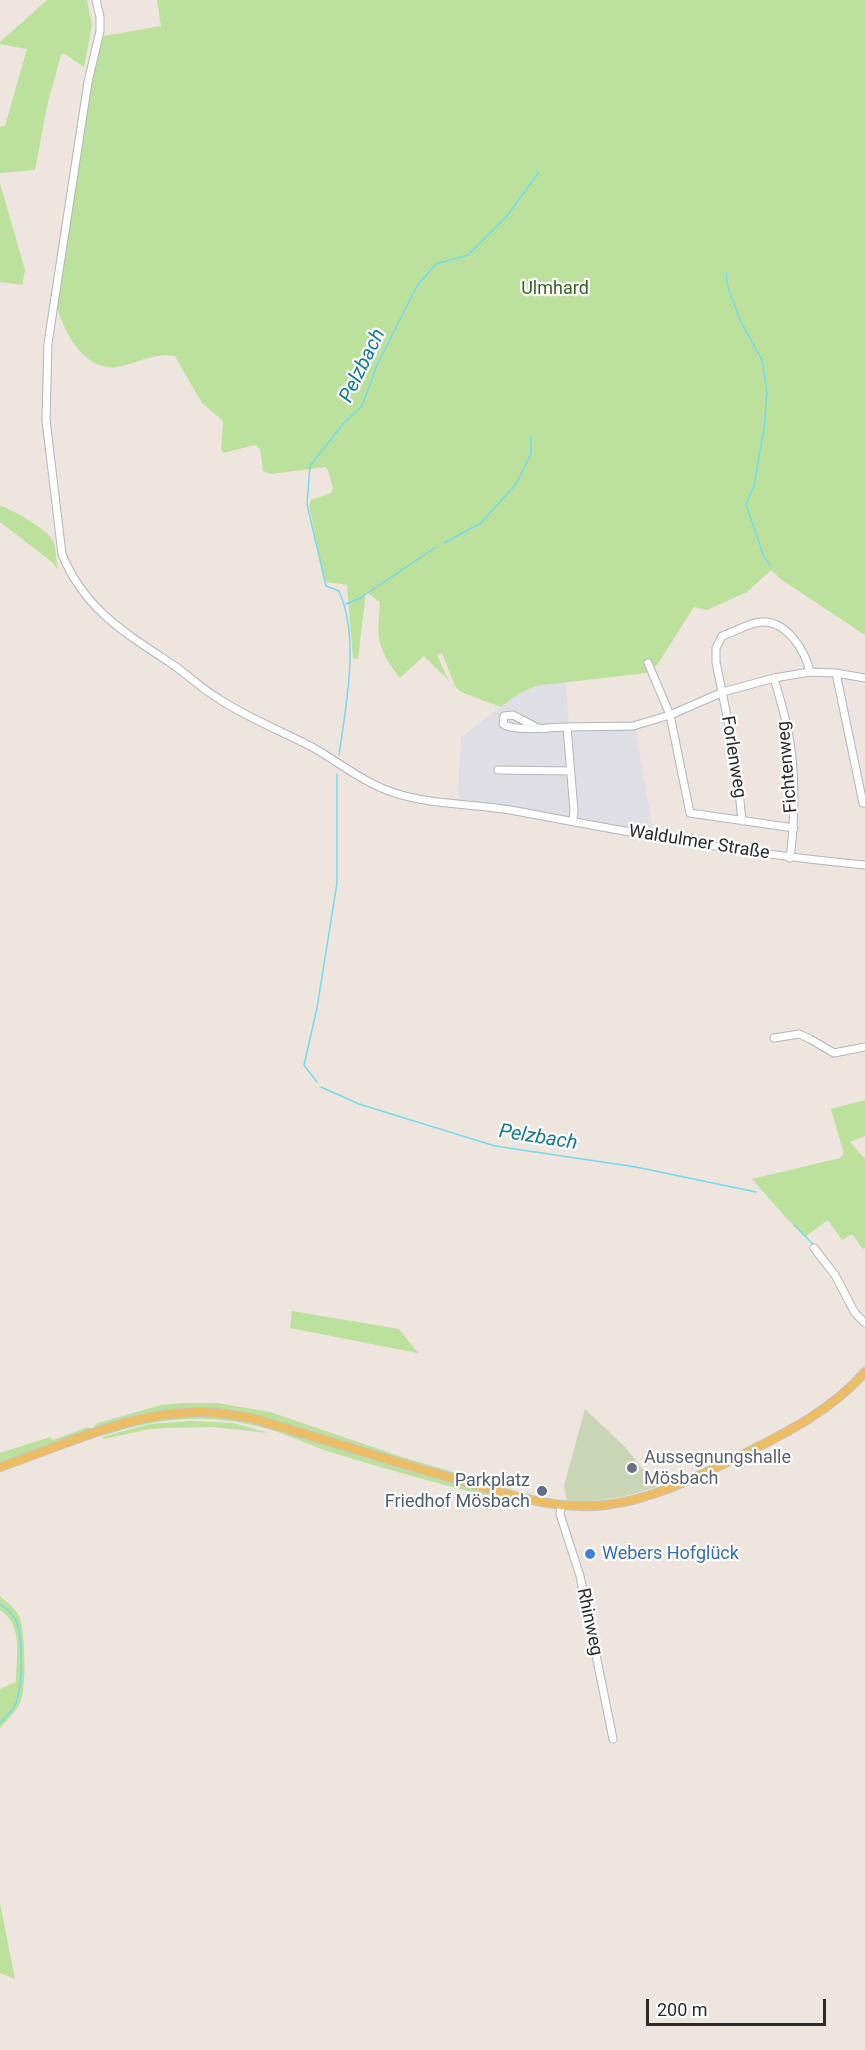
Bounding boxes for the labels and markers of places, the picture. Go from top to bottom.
place label: Aussegnungshalle Mösbach [644,1447,791,1490]
marker: Aussegnungshalle Mösbach [625,1461,639,1475]
place label: Parkplatz Friedhof Mösbach [385,1470,530,1512]
marker: Parkplatz Friedhof Mösbach [535,1484,549,1498]
place label: Webers Hofglück [602,1543,739,1565]
marker: Webers Hofglück [583,1547,597,1561]

